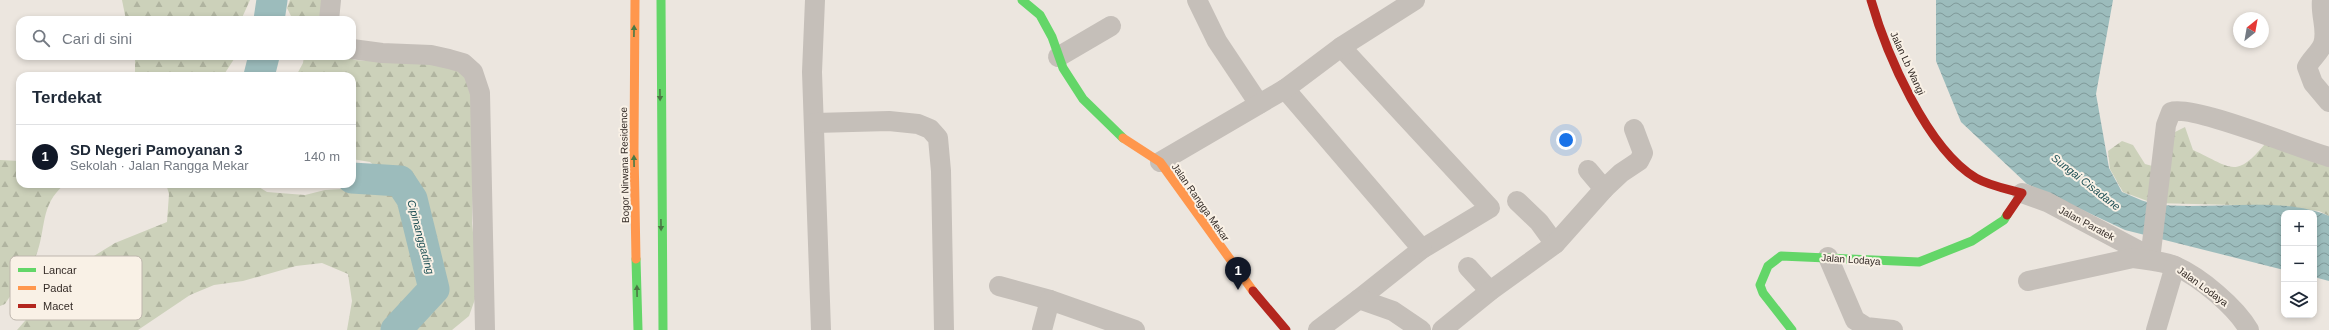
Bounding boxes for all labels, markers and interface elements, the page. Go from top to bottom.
north arrow [2233,12,2269,48]
search box [16,16,356,60]
one-way arrow [631,24,637,37]
icon: search [30,27,52,49]
text: Cari di sini [62,30,132,47]
street label: Jalan Lb Wangi [1888,30,1927,97]
text: Terdekat [32,88,102,107]
one-way arrow [657,89,663,102]
street label: Bogor Nirwana Residence [618,106,631,223]
your location [1556,130,1576,150]
text: SD Negeri Pamoyanan 3 [70,141,243,158]
text: 1 [41,149,49,164]
text: 140 m [304,149,340,164]
water label: Sungai Cisadane [2049,151,2123,213]
one-way arrow [631,154,637,167]
text: Sekolah · Jalan Rangga Mekar [70,158,249,173]
street label: Jalan Rangga Mekar [1170,161,1232,244]
water label: Cipinanggading [405,199,437,276]
street label: Jalan Paratek [2057,204,2117,243]
map controls [2281,210,2317,318]
button: + [2281,210,2317,246]
one-way arrow [658,219,665,231]
button: − [2281,246,2317,282]
street label: Jalan Lodaya [1821,252,1881,267]
legend [10,256,142,320]
pin: 1 [1225,257,1251,290]
text: Lancar [43,264,77,276]
street label: Jalan Lodaya [2175,264,2230,309]
text: Padat [43,282,72,294]
button: layers [2281,282,2317,318]
one-way arrow [634,284,640,297]
text: Macet [43,300,73,312]

